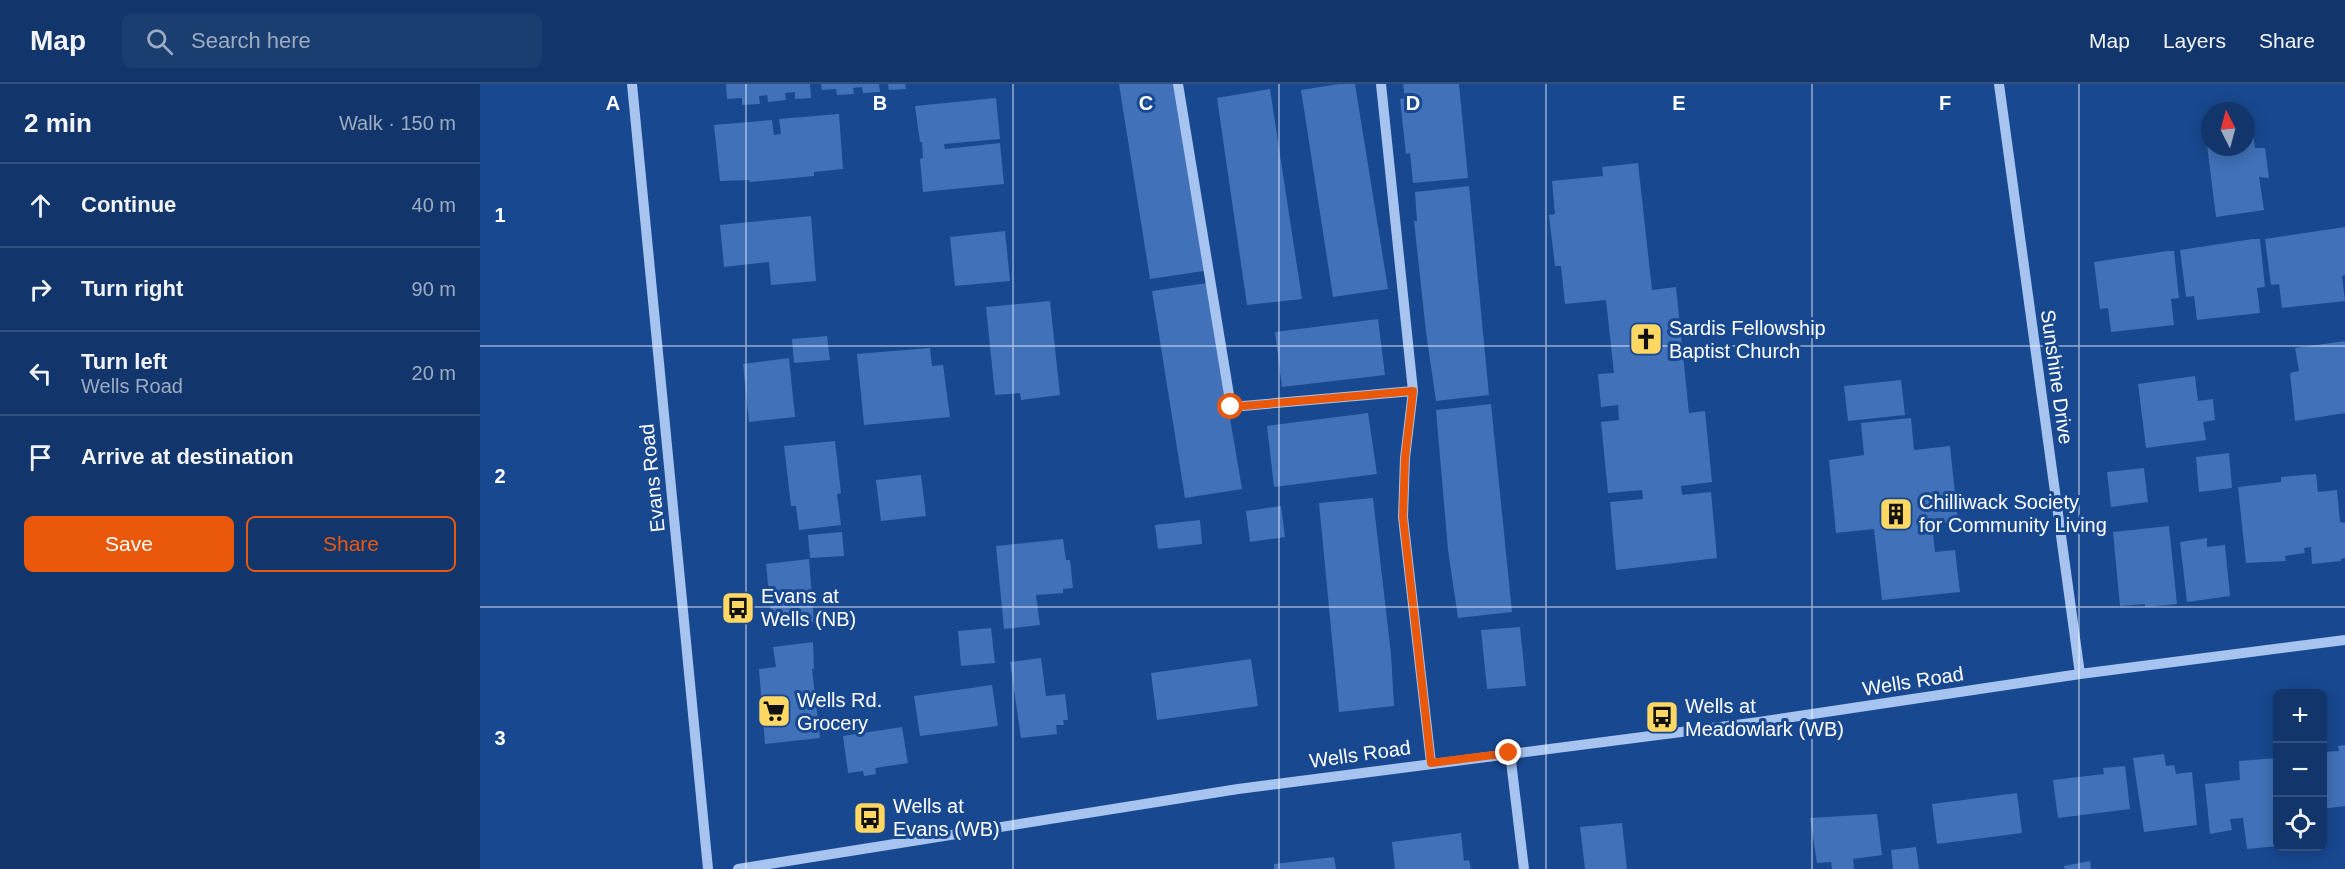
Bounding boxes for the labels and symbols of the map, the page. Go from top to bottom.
text: A [606,92,620,114]
text: B [873,92,887,114]
text: C [1139,92,1153,114]
text: D [1406,92,1420,114]
text: E [1672,92,1686,114]
text: F [1939,92,1951,114]
north arrow [2201,102,2255,156]
text: 1 [494,204,506,226]
street label: Sunshine Drive [2037,308,2077,446]
place label: Sardis Fellowship Baptist Church [1669,317,1826,362]
church icon: Sardis Fellowship Baptist Church [1628,321,1664,357]
route start [1217,393,1243,419]
street label: Evans Road [635,423,669,533]
text: 2 [494,465,506,487]
place label: Chilliwack Society for Community Living [1919,491,2107,536]
building icon: Chilliwack Society for Community Living [1878,496,1914,532]
place label: Evans at Wells (NB) [761,585,856,630]
bus stop icon: Evans at Wells (NB) [720,590,756,626]
street label: Wells Road [1861,662,1965,700]
place label: Wells Rd. Grocery [797,689,882,734]
supermarket icon: Wells Rd. Grocery [756,693,792,729]
place label: Wells at Meadowlark (WB) [1685,695,1844,740]
bus stop icon: Wells at Meadowlark (WB) [1644,699,1680,735]
text: 3 [494,727,506,749]
street label: Wells Road [1308,736,1412,772]
route end [1495,739,1521,765]
place label: Wells at Evans (WB) [893,795,1000,840]
bus stop icon: Wells at Evans (WB) [852,800,888,836]

